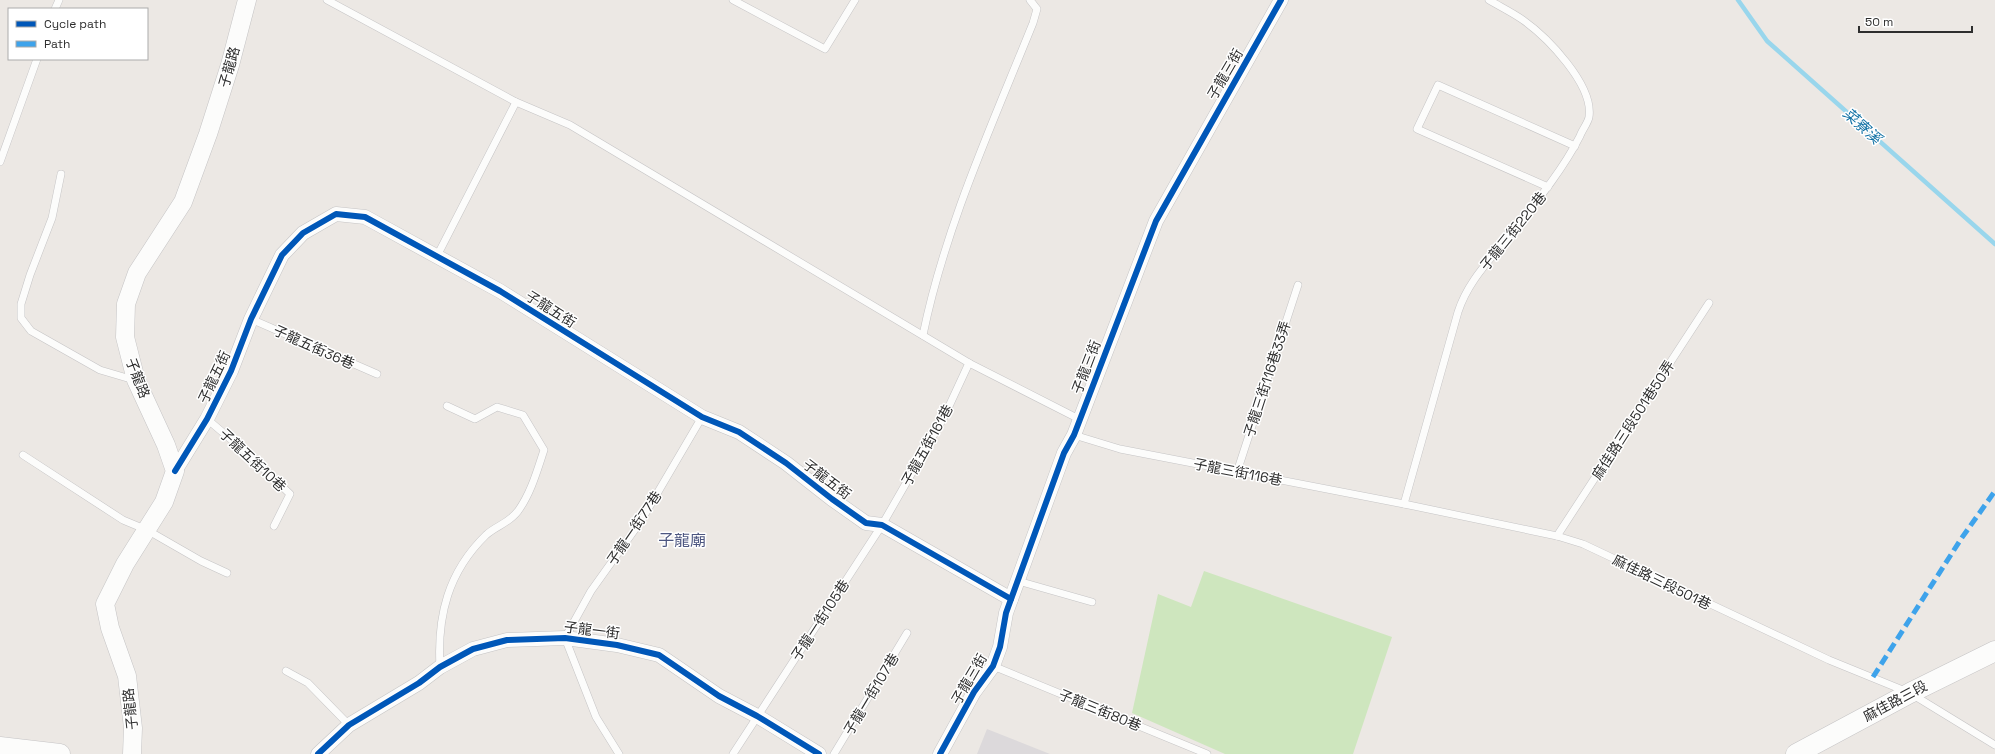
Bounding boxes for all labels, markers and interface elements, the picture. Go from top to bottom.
legend [8,8,148,60]
scale bar [1859,8,1972,34]
text: 50 m [1865,14,1893,30]
text: Cycle path [44,16,106,32]
text: Path [44,36,70,52]
street label: 子龍路 [215,44,243,90]
street label: 子龍三街 [1203,45,1247,103]
water label: 菜寮溪 [1839,104,1887,149]
street label: 子龍三街220巷 [1476,188,1550,274]
street label: 子龍五街 [522,287,580,331]
street label: 子龍三街116巷33弄 [1240,319,1294,439]
street label: 子龍五街36巷 [271,321,357,373]
street label: 子龍三街 [1068,338,1104,396]
street label: 子龍五街 [194,348,234,406]
street label: 子龍路 [122,355,154,401]
street label: 麻佳路三段501巷50弄 [1588,357,1678,483]
street label: 子龍五街161巷 [897,401,957,489]
street label: 子龍五街10巷 [216,424,290,496]
street label: 子龍五街 [799,455,855,503]
street label: 子龍三街116巷 [1192,455,1284,489]
street label: 子龍一街77巷 [603,487,665,569]
district label: 子龍廟 [658,530,706,551]
street label: 麻佳路三段501巷 [1610,550,1714,614]
street label: 子龍一街105巷 [787,576,853,664]
street label: 子龍一街 [563,618,621,642]
street label: 子龍一街107巷 [839,650,903,738]
street label: 子龍三街 [947,650,991,708]
street label: 麻佳路三段 [1860,677,1930,725]
street label: 子龍三街80巷 [1056,685,1144,735]
street label: 子龍路 [119,687,141,731]

